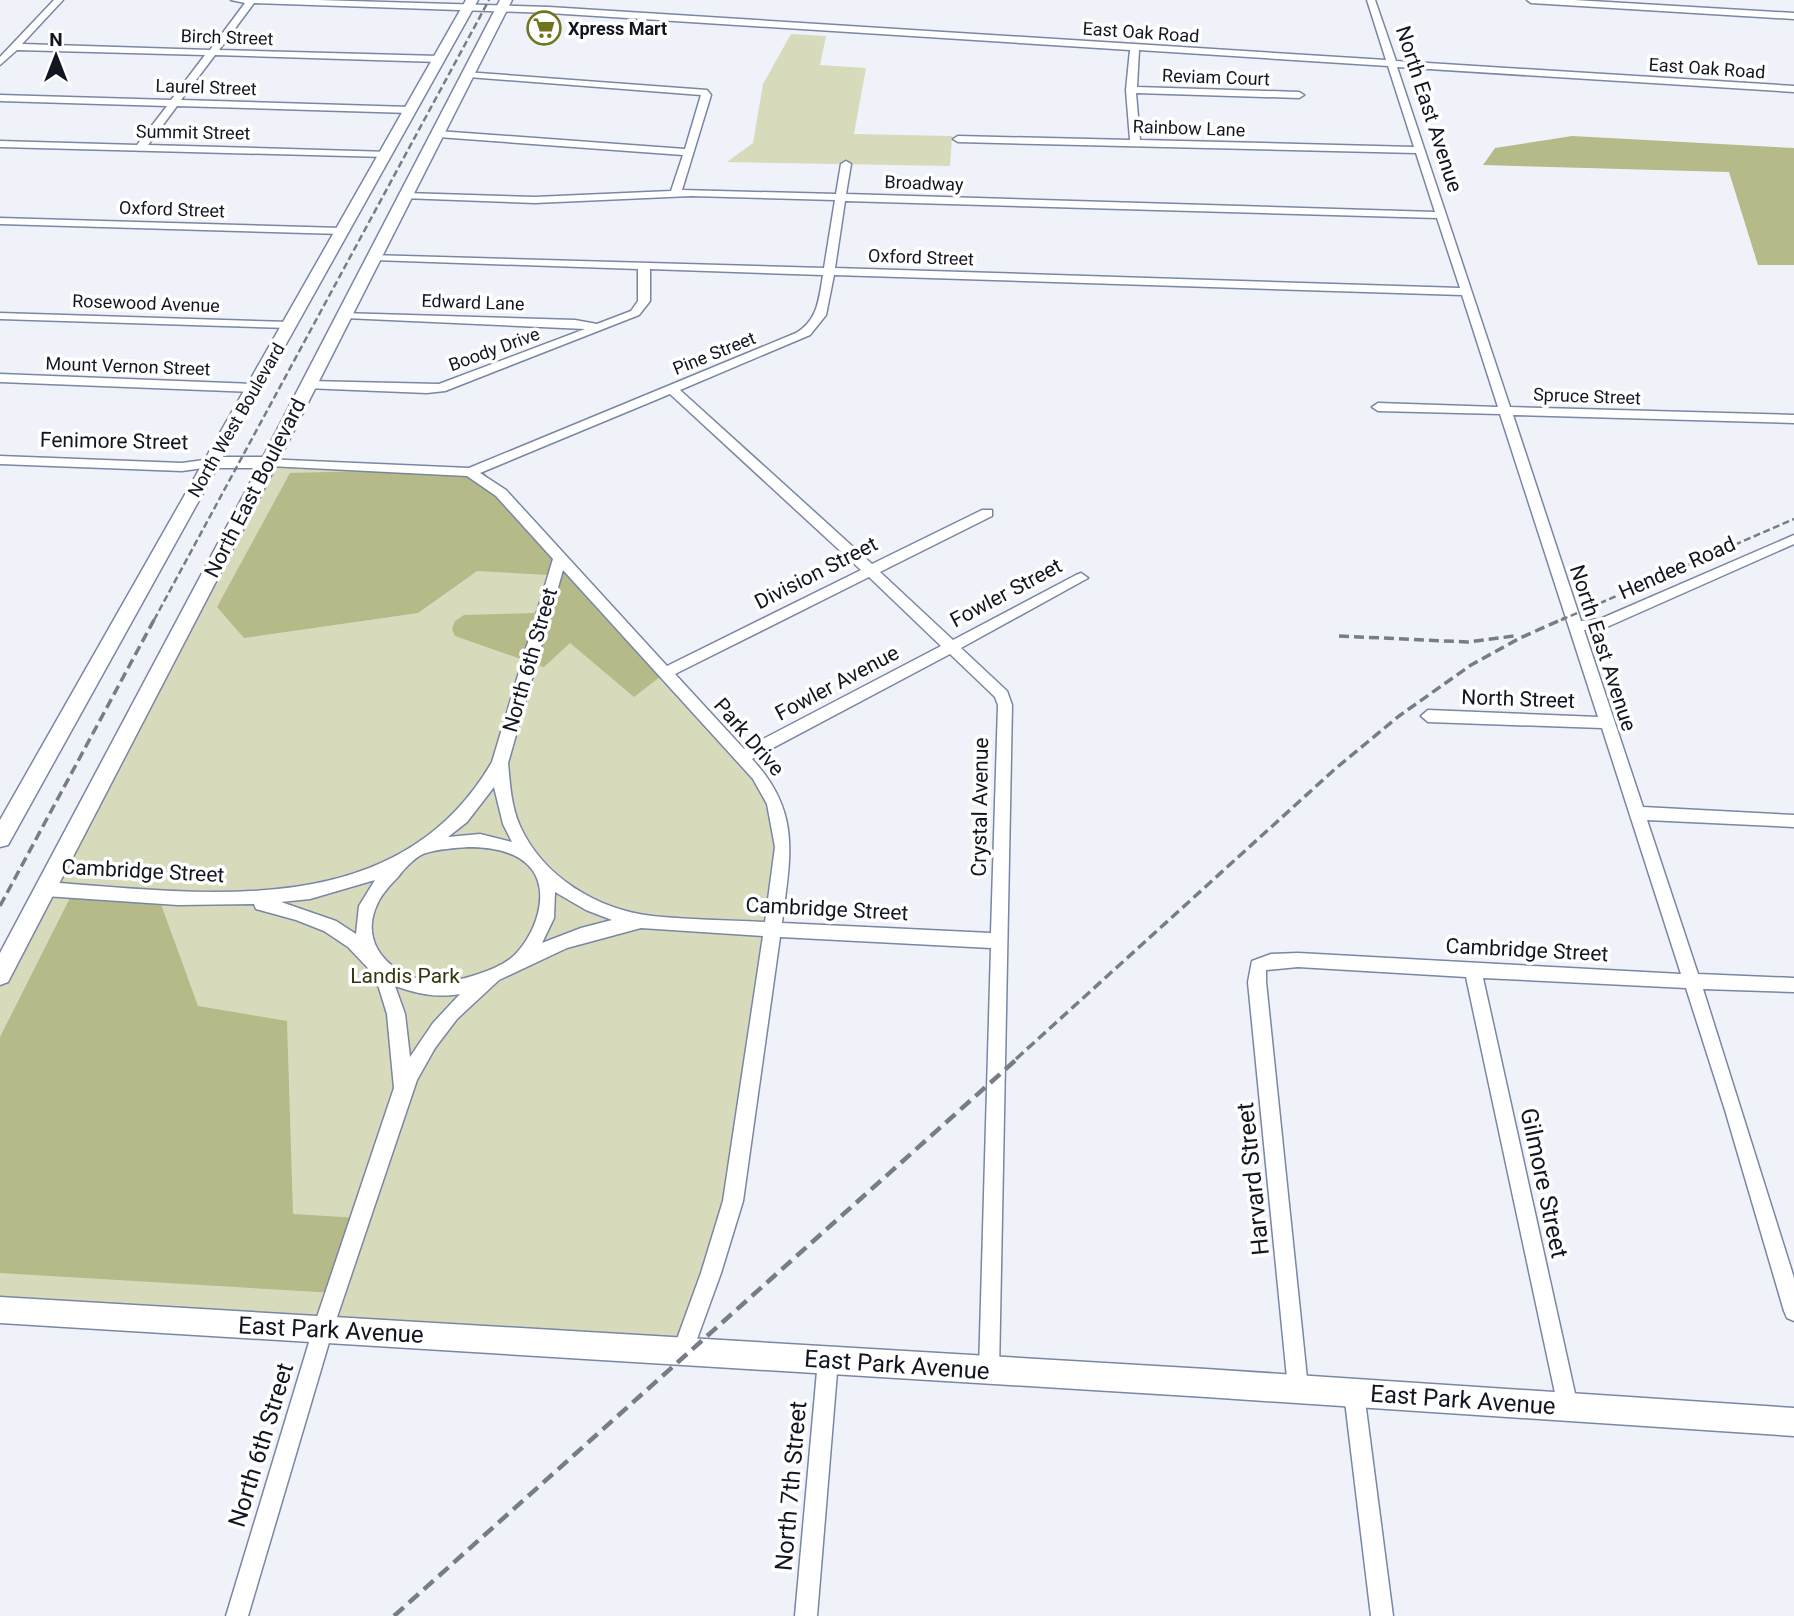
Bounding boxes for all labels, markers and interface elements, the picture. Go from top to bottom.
supermarket icon: Xpress Mart [525,9,563,47]
street label: East Oak Road [1082,17,1200,47]
place label: Xpress Mart [568,18,667,39]
north arrow [21,21,91,91]
street label: North East Avenue [1391,23,1467,195]
street label: Birch Street [180,25,274,49]
text: N [49,28,63,51]
street label: East Oak Road [1648,53,1766,83]
street label: Reviam Court [1162,65,1270,89]
street label: Laurel Street [155,75,257,99]
street label: Rainbow Lane [1132,116,1246,140]
street label: Summit Street [136,121,250,143]
street label: Broadway [884,171,964,195]
street label: Oxford Street [119,197,225,221]
street label: Oxford Street [868,245,974,269]
street label: Rosewood Avenue [72,290,220,316]
street label: Edward Lane [421,290,525,314]
street label: Boody Drive [446,323,542,375]
street label: Pine Street [670,327,758,379]
street label: North West Boulevard [183,339,289,501]
street label: Mount Vernon Street [45,353,211,379]
street label: Spruce Street [1533,384,1641,408]
street label: North East Boulevard [199,395,311,581]
street label: Fenimore Street [40,428,188,454]
street label: Division Street [751,532,881,614]
street label: Hendee Road [1615,532,1739,604]
street label: Fowler Street [946,553,1066,632]
street label: North East Avenue [1565,562,1641,734]
street label: North 6th Street [498,585,562,735]
street label: Fowler Avenue [771,640,903,726]
street label: North Street [1461,685,1575,713]
street label: Park Drive [709,693,789,781]
street label: Crystal Avenue [967,737,993,877]
street label: Cambridge Street [61,855,225,887]
street label: Cambridge Street [745,893,909,925]
street label: Cambridge Street [1445,934,1609,966]
park label: Landis Park [350,964,460,988]
street label: Harvard Street [1231,1101,1275,1257]
street label: Gilmore Street [1514,1105,1574,1261]
street label: East Park Avenue [238,1311,424,1349]
street label: East Park Avenue [803,1345,991,1385]
street label: North 6th Street [223,1359,299,1531]
street label: East Park Avenue [1369,1380,1557,1420]
street label: North 7th Street [770,1400,812,1572]

